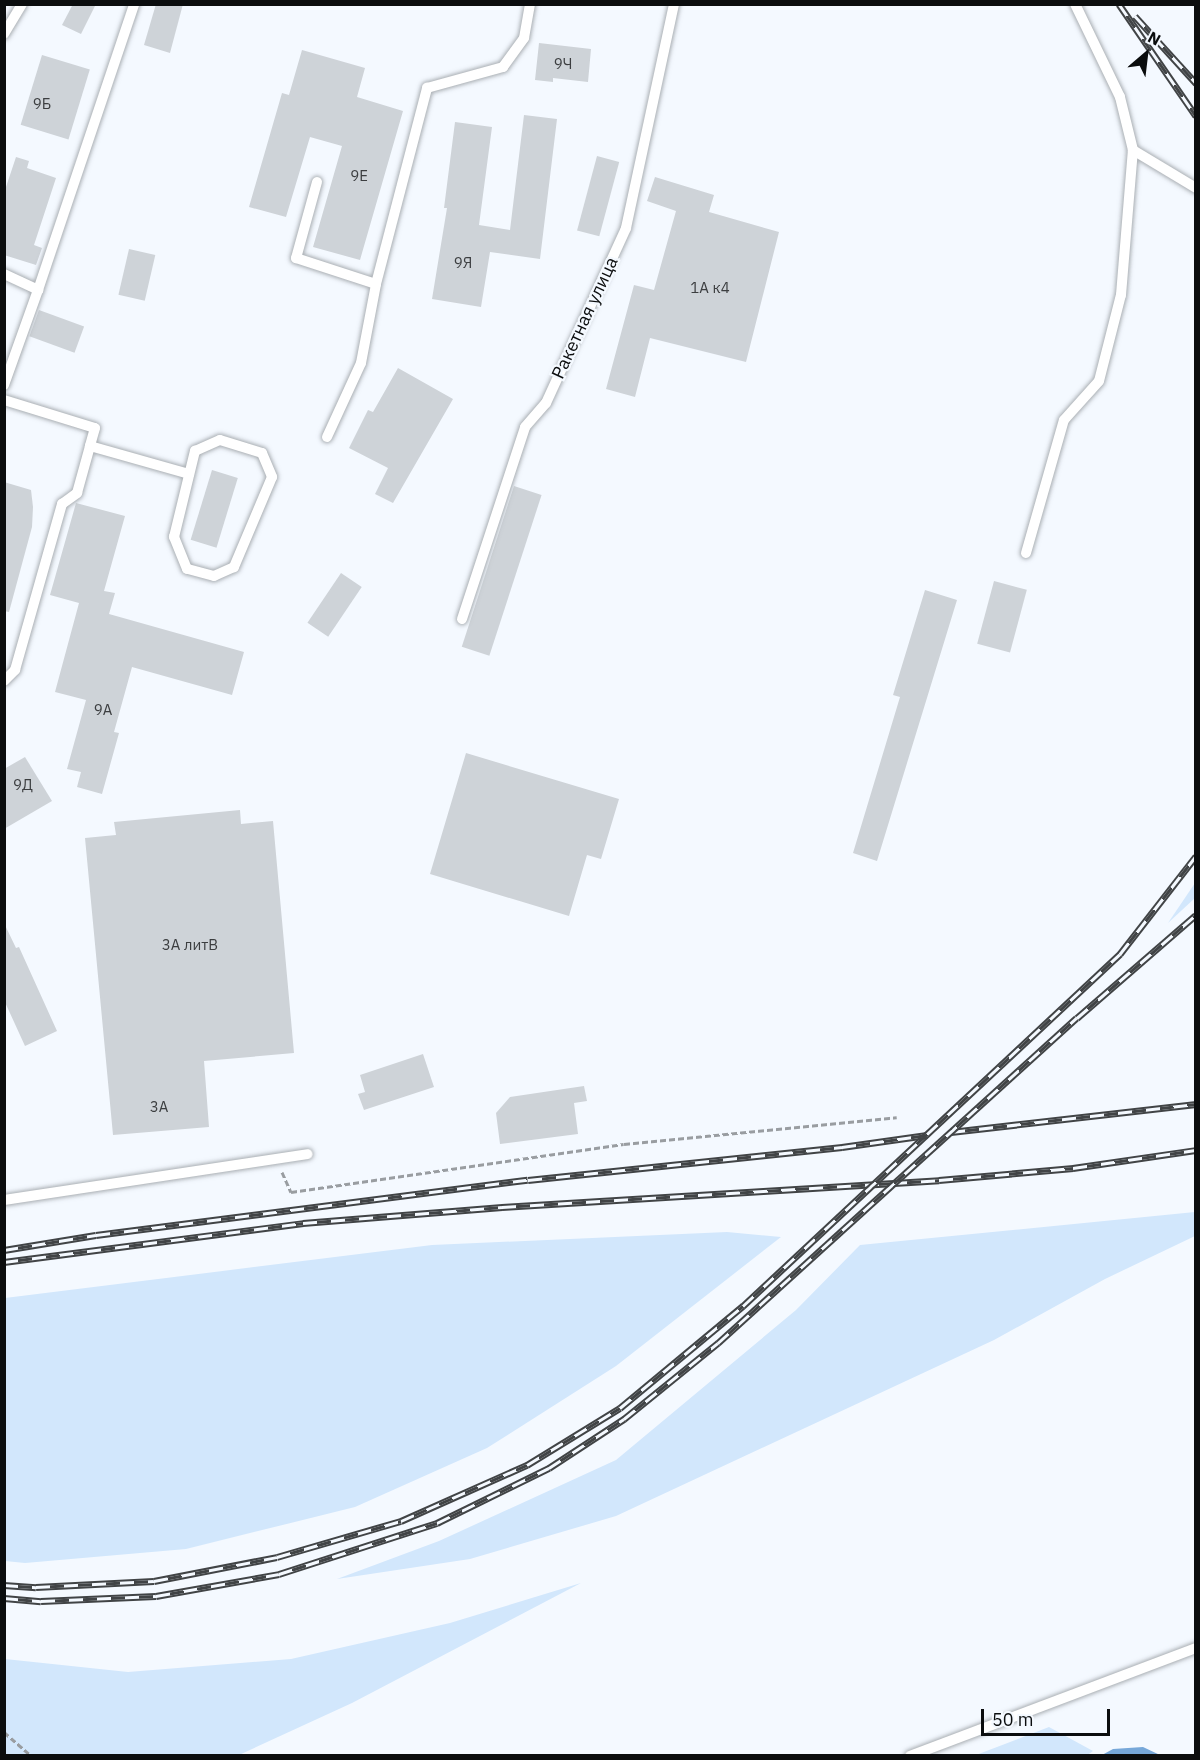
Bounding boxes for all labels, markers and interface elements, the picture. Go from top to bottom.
north arrow [1116,24,1176,84]
text: N [1145,27,1164,50]
house number: 9Ч [554,55,572,73]
house number: 9Б [33,95,51,113]
house number: 9Е [350,167,368,185]
house number: 9Я [454,254,472,272]
street label: Ракетная улица [547,254,623,382]
house number: 1А к4 [690,279,730,297]
house number: 9А [94,701,112,719]
house number: 9Д [13,776,33,794]
house number: 3А литВ [162,936,218,954]
house number: 3А [150,1098,168,1116]
scale bar [984,1697,1113,1735]
text: 50 m [992,1708,1034,1731]

